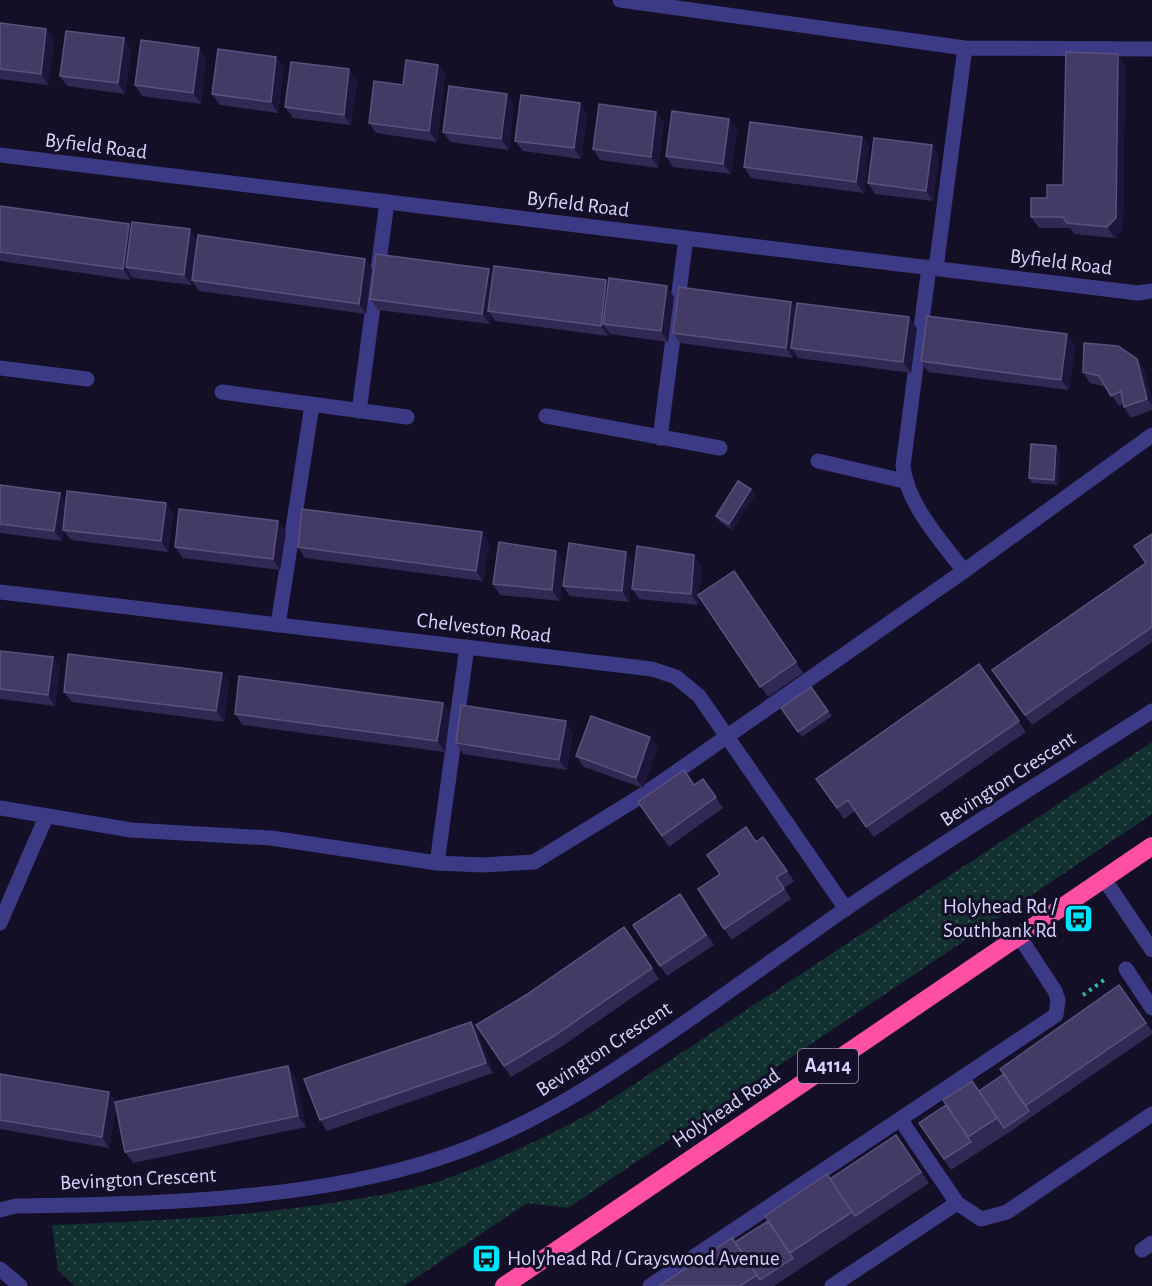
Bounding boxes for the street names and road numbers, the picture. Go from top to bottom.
street label: Byfield Road [44,129,148,163]
street label: Byfield Road [526,187,630,221]
street label: Byfield Road [1009,245,1113,279]
street label: Chelveston Road [416,609,553,647]
street label: Bevington Crescent [937,727,1080,830]
street label: Bevington Crescent [533,997,676,1100]
road number: A4114 [798,1049,858,1083]
street label: Holyhead Road [668,1064,784,1152]
street label: Bevington Crescent [59,1164,217,1194]

